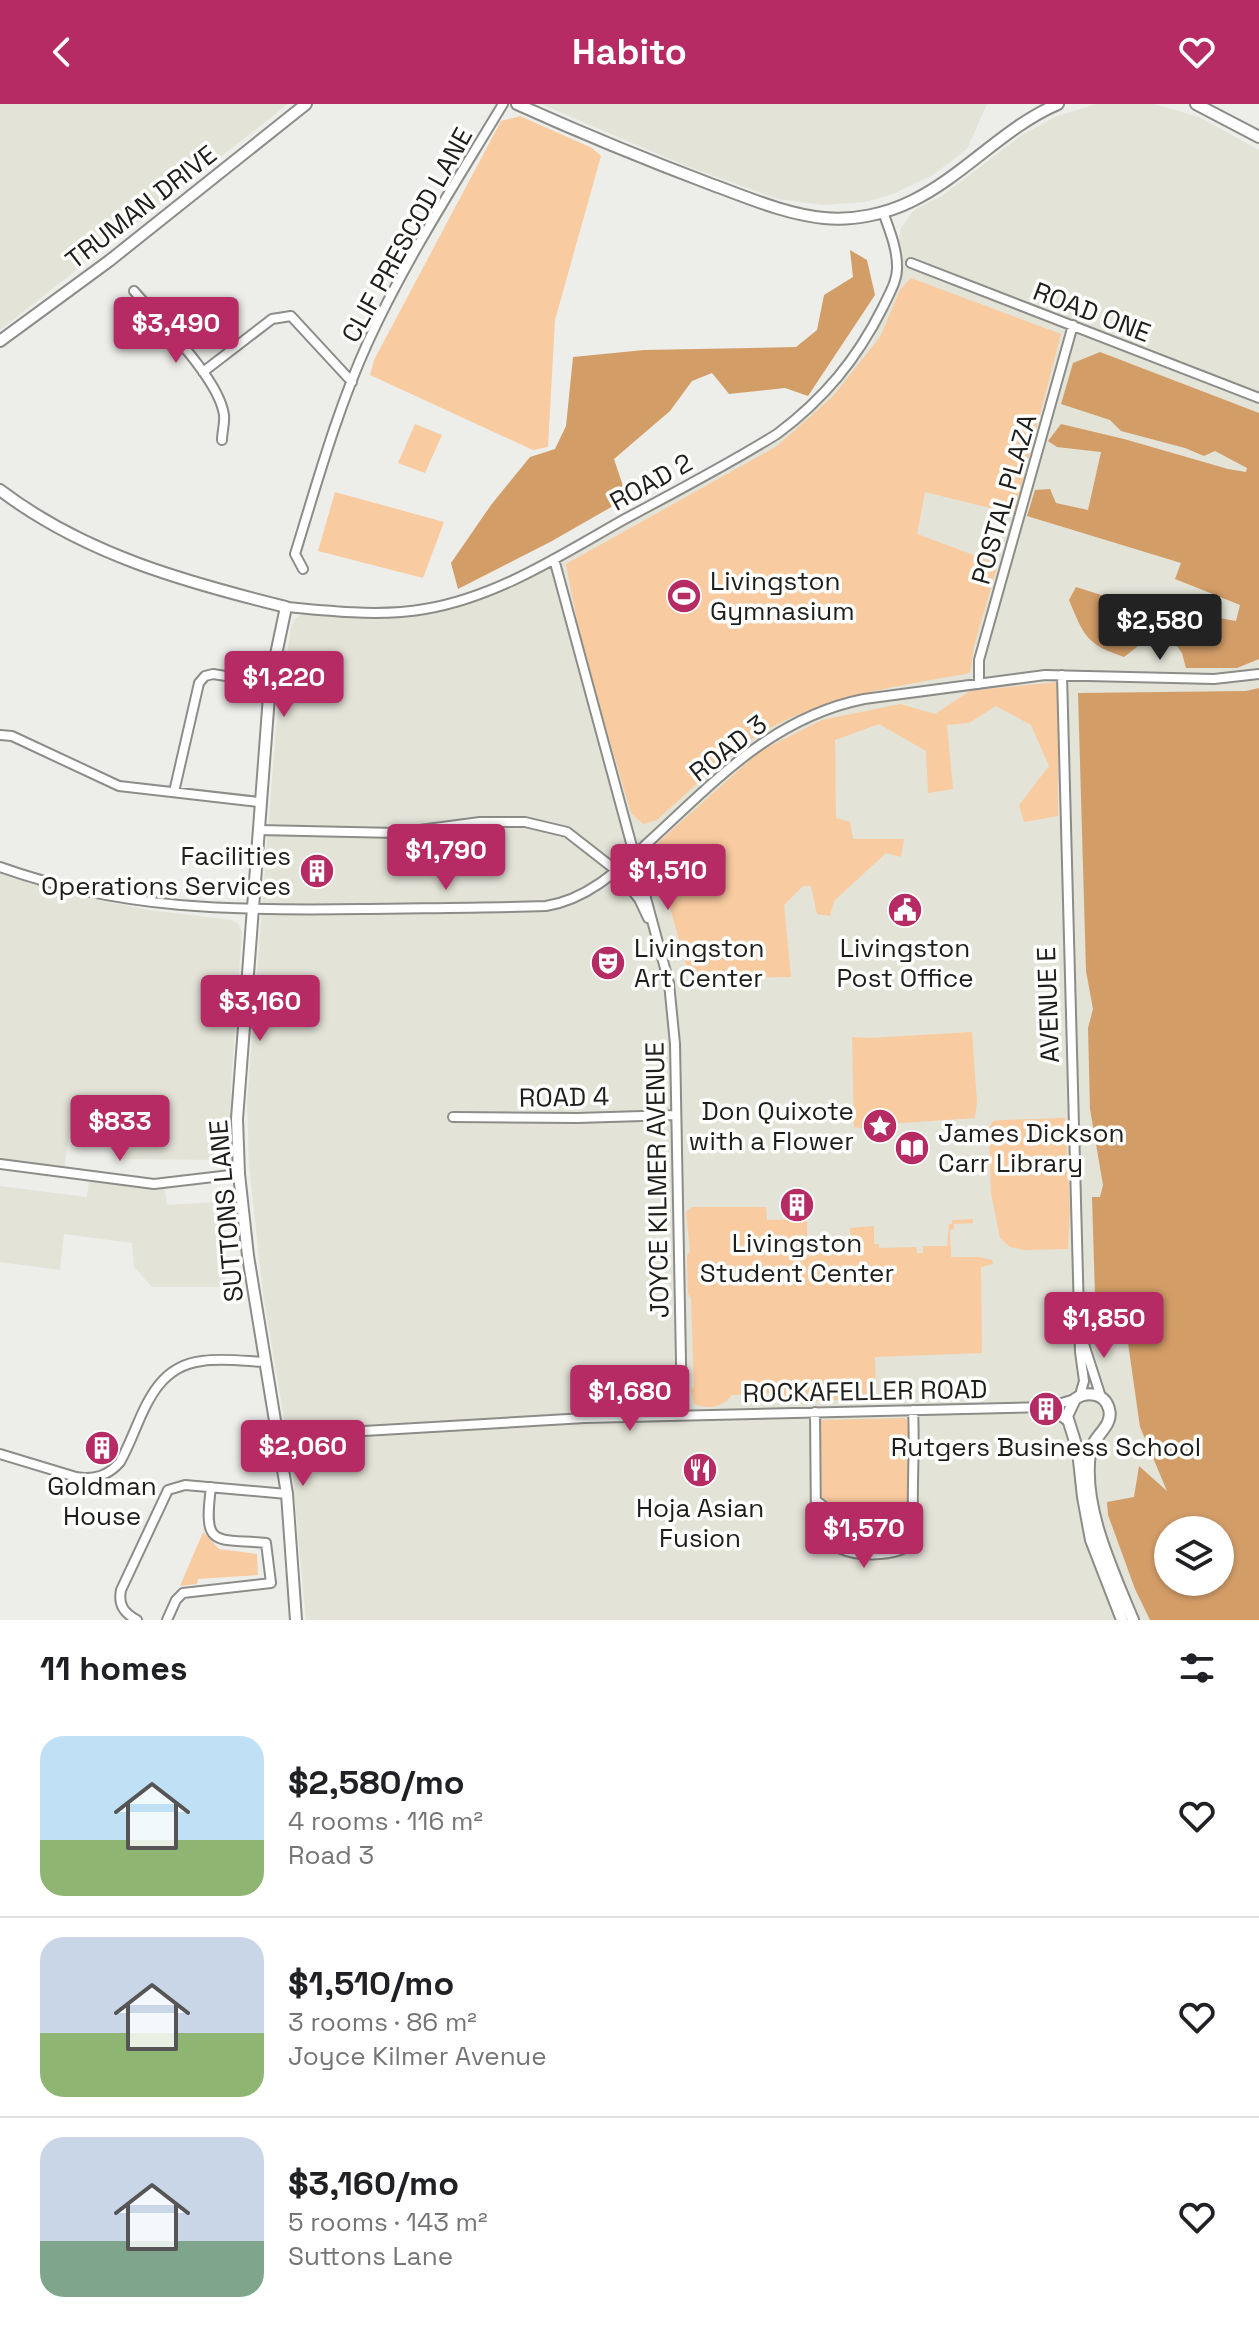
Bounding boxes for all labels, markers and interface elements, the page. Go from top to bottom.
text: Habito [572,29,687,75]
icon: back [40,30,84,74]
icon: heart [1175,30,1219,74]
street label: CLIF PRESCOD LANE [334,122,480,348]
street label: TRUMAN DRIVE [59,137,223,277]
street label: ROAD ONE [1028,274,1156,350]
pin: $3,490 [111,297,241,365]
text: $3,490 [132,306,220,340]
street label: POSTAL PLAZA [963,410,1045,588]
street label: ROAD 2 [604,445,698,519]
place label: Livingston Gymnasium [710,564,855,628]
sports icon: Livingston Gymnasium [665,577,703,615]
pin: $2,580 [1095,594,1225,662]
text: $2,580 [1117,603,1203,637]
pin: $1,220 [219,651,349,719]
text: $1,220 [243,660,325,694]
street label: ROAD 3 [682,707,774,789]
pin: $1,790 [381,824,511,892]
text: $1,790 [405,833,487,867]
place label: Facilities Operations Services [41,839,291,903]
pin: $1,510 [603,844,733,912]
building icon: Facilities Operations Services [298,852,336,890]
text: $1,510 [629,853,707,887]
public building icon: Livingston Post Office [886,891,924,929]
place label: Livingston Art Center [634,931,764,995]
place label: Livingston Post Office [836,931,974,995]
theatre icon: Livingston Art Center [589,944,627,982]
street label: AVENUE E [1029,946,1067,1064]
pin: $3,160 [195,975,325,1043]
text: $3,160 [219,984,301,1018]
street label: JOYCE KILMER AVENUE [638,1042,676,1318]
street label: ROAD 4 [519,1079,609,1115]
place label: Don Quixote with a Flower [689,1094,854,1158]
pin: $833 [73,1095,167,1163]
text: $833 [89,1104,151,1138]
place icon: Don Quixote with a Flower [861,1107,899,1145]
place label: James Dickson Carr Library [938,1116,1124,1180]
street label: SUTTONS LANE [201,1118,251,1304]
library icon: James Dickson Carr Library [893,1129,931,1167]
building icon: Livingston Student Center [778,1186,816,1224]
place label: Livingston Student Center [700,1226,894,1290]
pin: $1,850 [1039,1292,1169,1360]
text: $1,850 [1062,1301,1146,1335]
pin: $1,680 [565,1365,695,1433]
street label: ROCKAFELLER ROAD [742,1372,988,1410]
text: $1,680 [588,1374,672,1408]
building icon: Rutgers Business School [1027,1390,1065,1428]
pin: $2,060 [238,1420,368,1488]
building icon: Goldman House [83,1429,121,1467]
text: $2,060 [259,1429,347,1463]
place label: Rutgers Business School [891,1430,1201,1464]
restaurant icon: Hoja Asian Fusion [681,1451,719,1489]
place label: Goldman House [47,1469,157,1533]
place label: Hoja Asian Fusion [636,1491,764,1555]
pin: $1,570 [799,1502,929,1570]
text: $1,570 [823,1511,905,1545]
map controls [1154,1516,1234,1596]
button: layers [1154,1516,1234,1596]
icon: filters [1175,1646,1219,1690]
text: 11 homes [40,1647,188,1690]
text: $2,580/mo [288,1761,465,1804]
icon: home [104,1768,200,1864]
icon: heart [1175,1794,1219,1838]
text: 4 rooms · 116 m² [288,1804,483,1838]
text: Road 3 [288,1838,374,1872]
text: $1,510/mo [288,1962,454,2005]
icon: home [104,1969,200,2065]
icon: heart [1175,1995,1219,2039]
text: 3 rooms · 86 m² [288,2005,477,2039]
text: Joyce Kilmer Avenue [288,2039,547,2073]
text: $3,160/mo [288,2162,459,2205]
icon: home [104,2169,200,2265]
icon: heart [1175,2195,1219,2239]
text: 5 rooms · 143 m² [288,2205,487,2239]
text: Suttons Lane [288,2239,453,2273]

